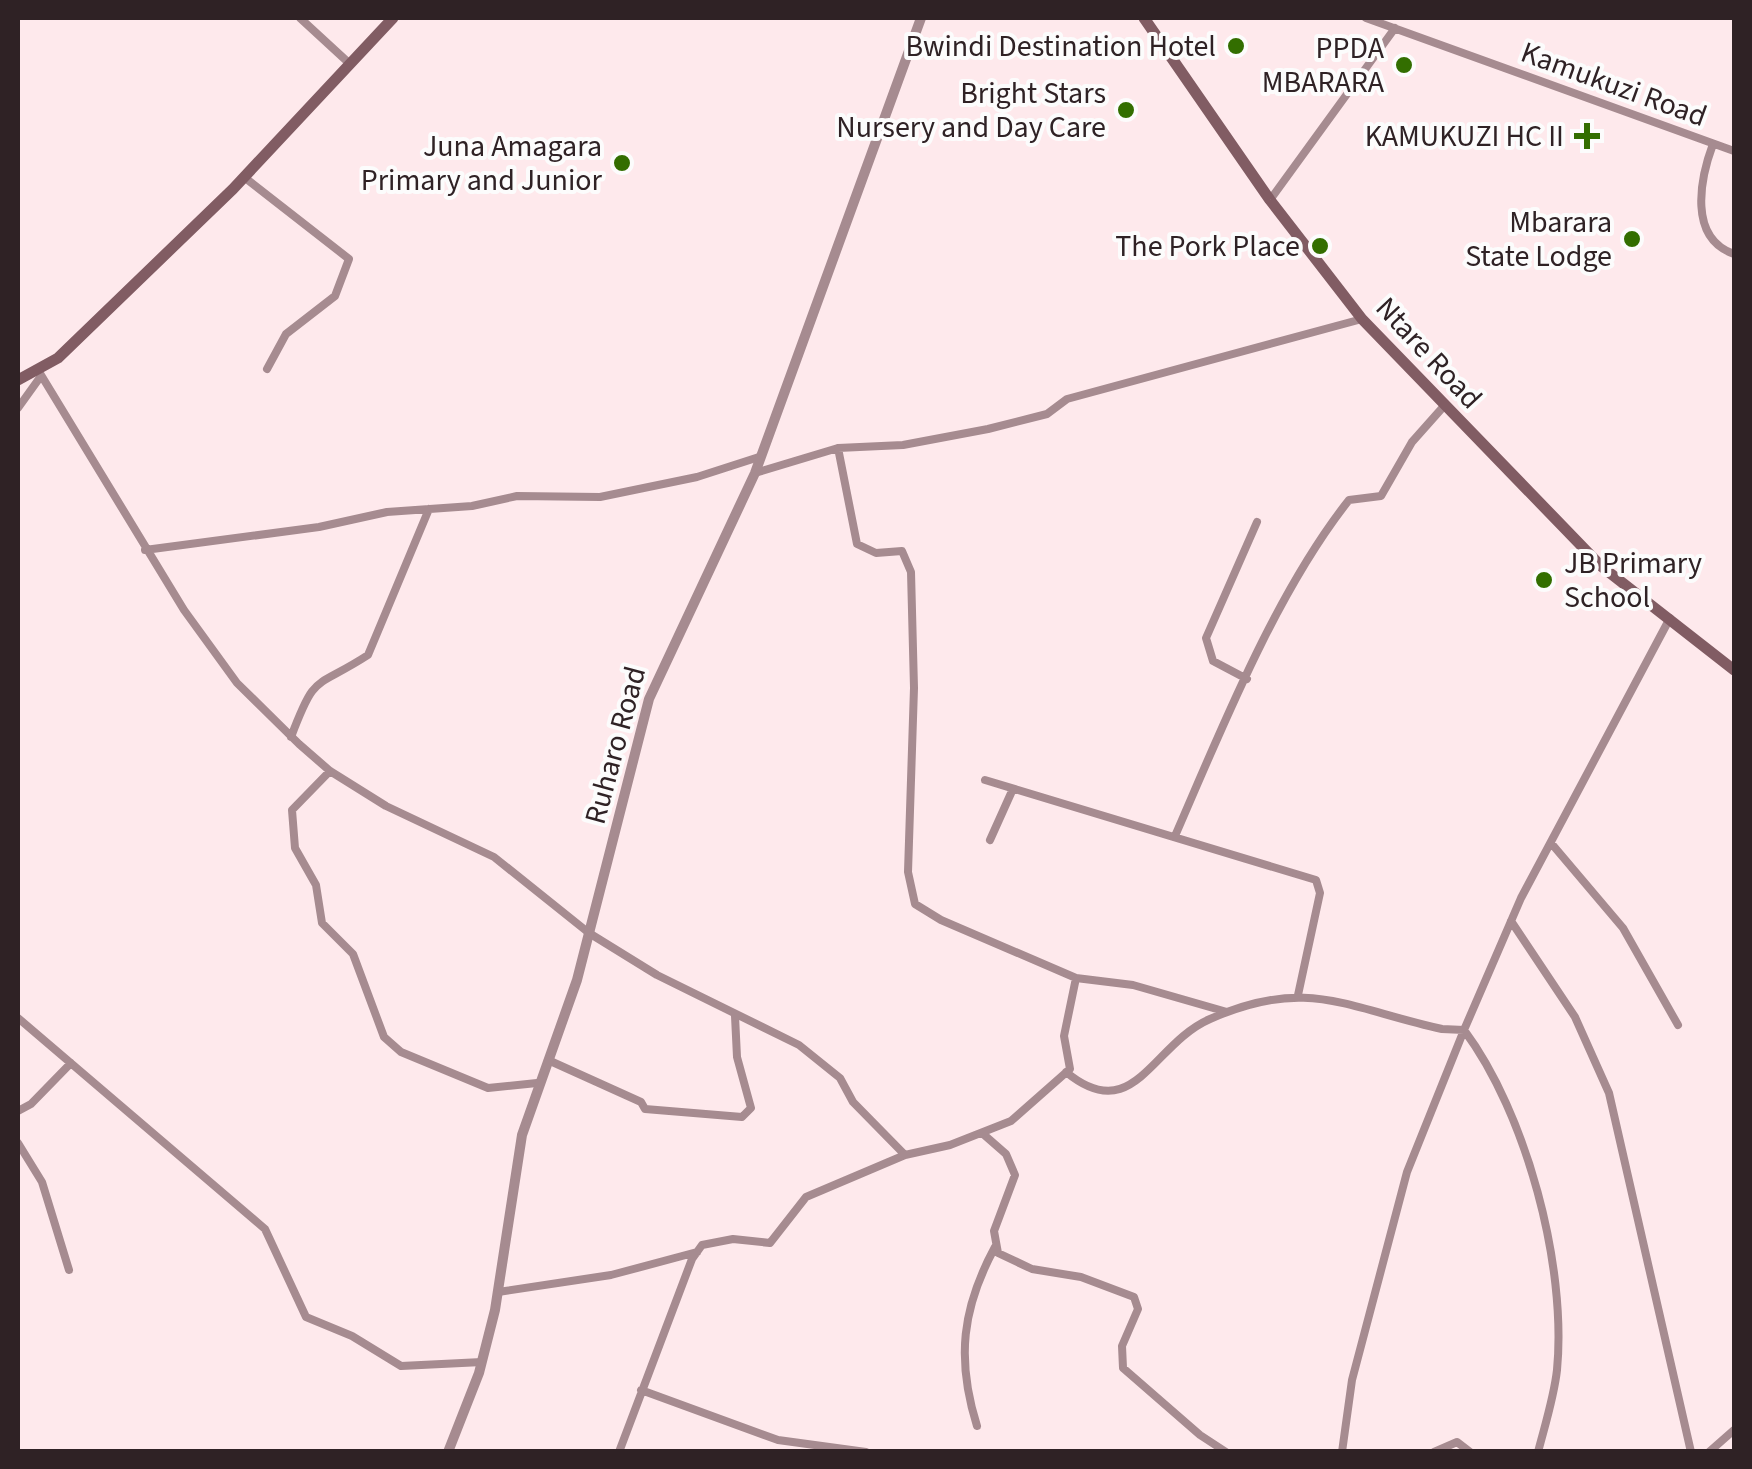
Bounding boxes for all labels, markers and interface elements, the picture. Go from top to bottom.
place label: Bwindi Destination Hotel [906,25,1216,68]
place label: PPDA MBARARA [1262,27,1385,104]
street label: Kamukuzi Road [1515,31,1713,138]
marker: Bwindi Destination Hotel [1225,35,1247,57]
marker: PPDA MBARARA [1393,54,1415,76]
place label: Bright Stars Nursery and Day Care [836,72,1106,149]
marker: Bright Stars Nursery and Day Care [1115,99,1137,121]
place label: KAMUKUZI HC II [1365,115,1564,158]
marker: KAMUKUZI HC II [1574,123,1600,149]
place label: Juna Amagara Primary and Junior [361,125,603,202]
marker: Juna Amagara Primary and Junior [611,152,633,174]
place label: Mbarara State Lodge [1465,201,1612,278]
place label: The Pork Place [1115,225,1300,268]
marker: Mbarara State Lodge [1621,228,1643,250]
marker: The Pork Place [1309,235,1331,257]
street label: Ntare Road [1365,288,1492,419]
place label: JB Primary School [1564,542,1702,619]
marker: JB Primary School [1533,569,1555,591]
street label: Ruharo Road [574,662,657,829]

